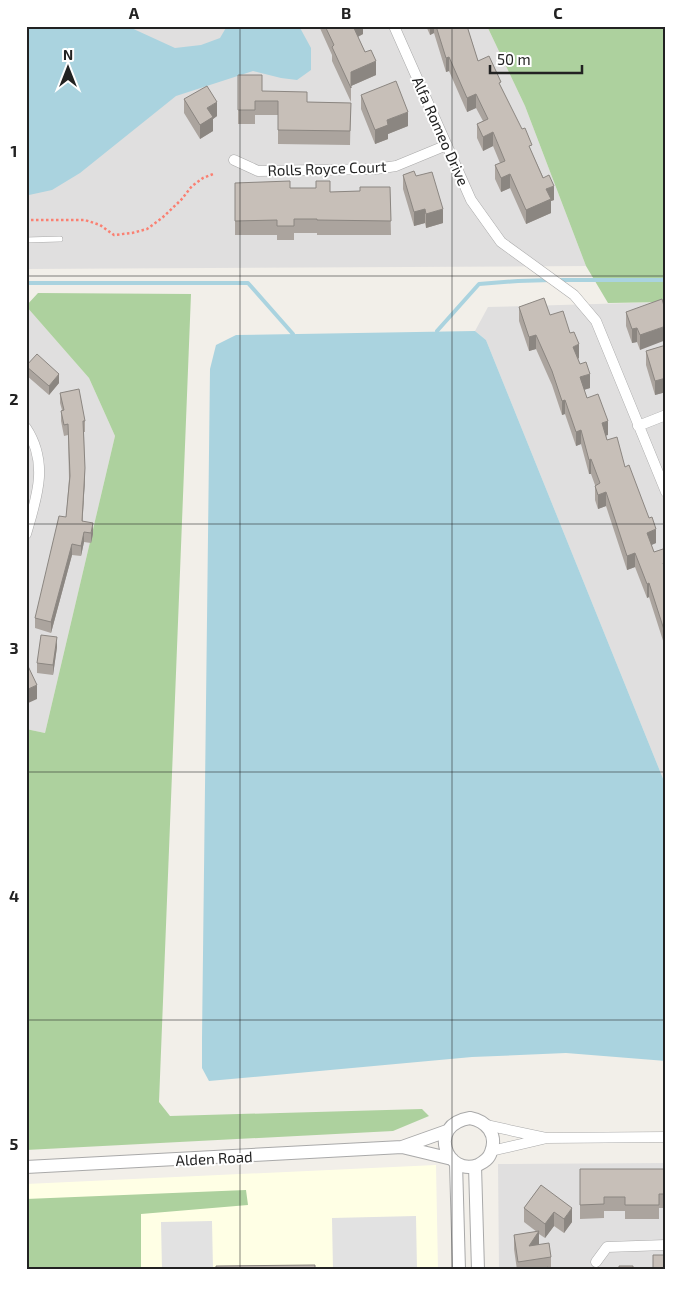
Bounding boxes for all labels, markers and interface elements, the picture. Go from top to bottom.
text: A [129,3,140,22]
text: B [341,3,351,22]
text: C [553,3,563,22]
north arrow [42,42,92,92]
scale bar [490,42,582,74]
text: N [63,46,73,63]
text: 50 m [497,50,531,68]
street label: Alfa Romeo Drive [409,74,473,188]
text: 1 [11,141,17,160]
street label: Rolls Royce Court [267,157,387,179]
text: 2 [9,389,19,408]
text: 3 [9,638,19,657]
text: 4 [9,886,19,905]
text: 5 [10,1134,19,1153]
street label: Alden Road [175,1147,253,1169]

